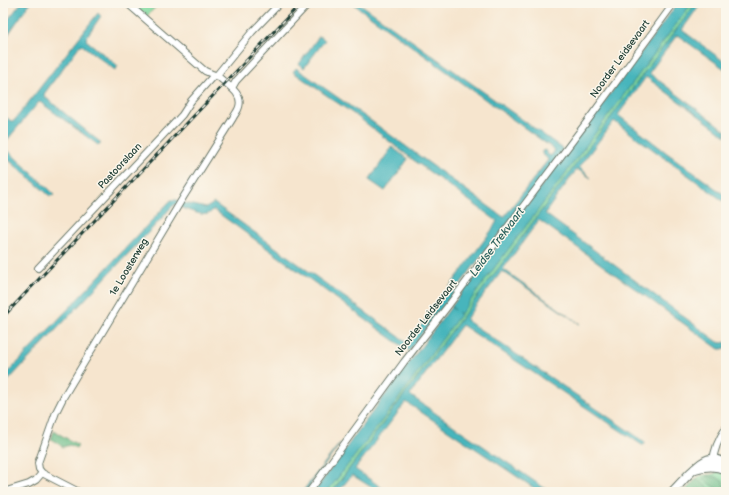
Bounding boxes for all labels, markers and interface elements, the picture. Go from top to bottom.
street label: Noorder Leidsevaart [588,18,652,100]
street label: Pastoorslaan [96,140,145,191]
water label: Leidse Trekvaart [467,205,527,279]
street label: 1e Loosterweg [107,236,151,298]
street label: Noorder Leidsevaart [393,278,459,358]

